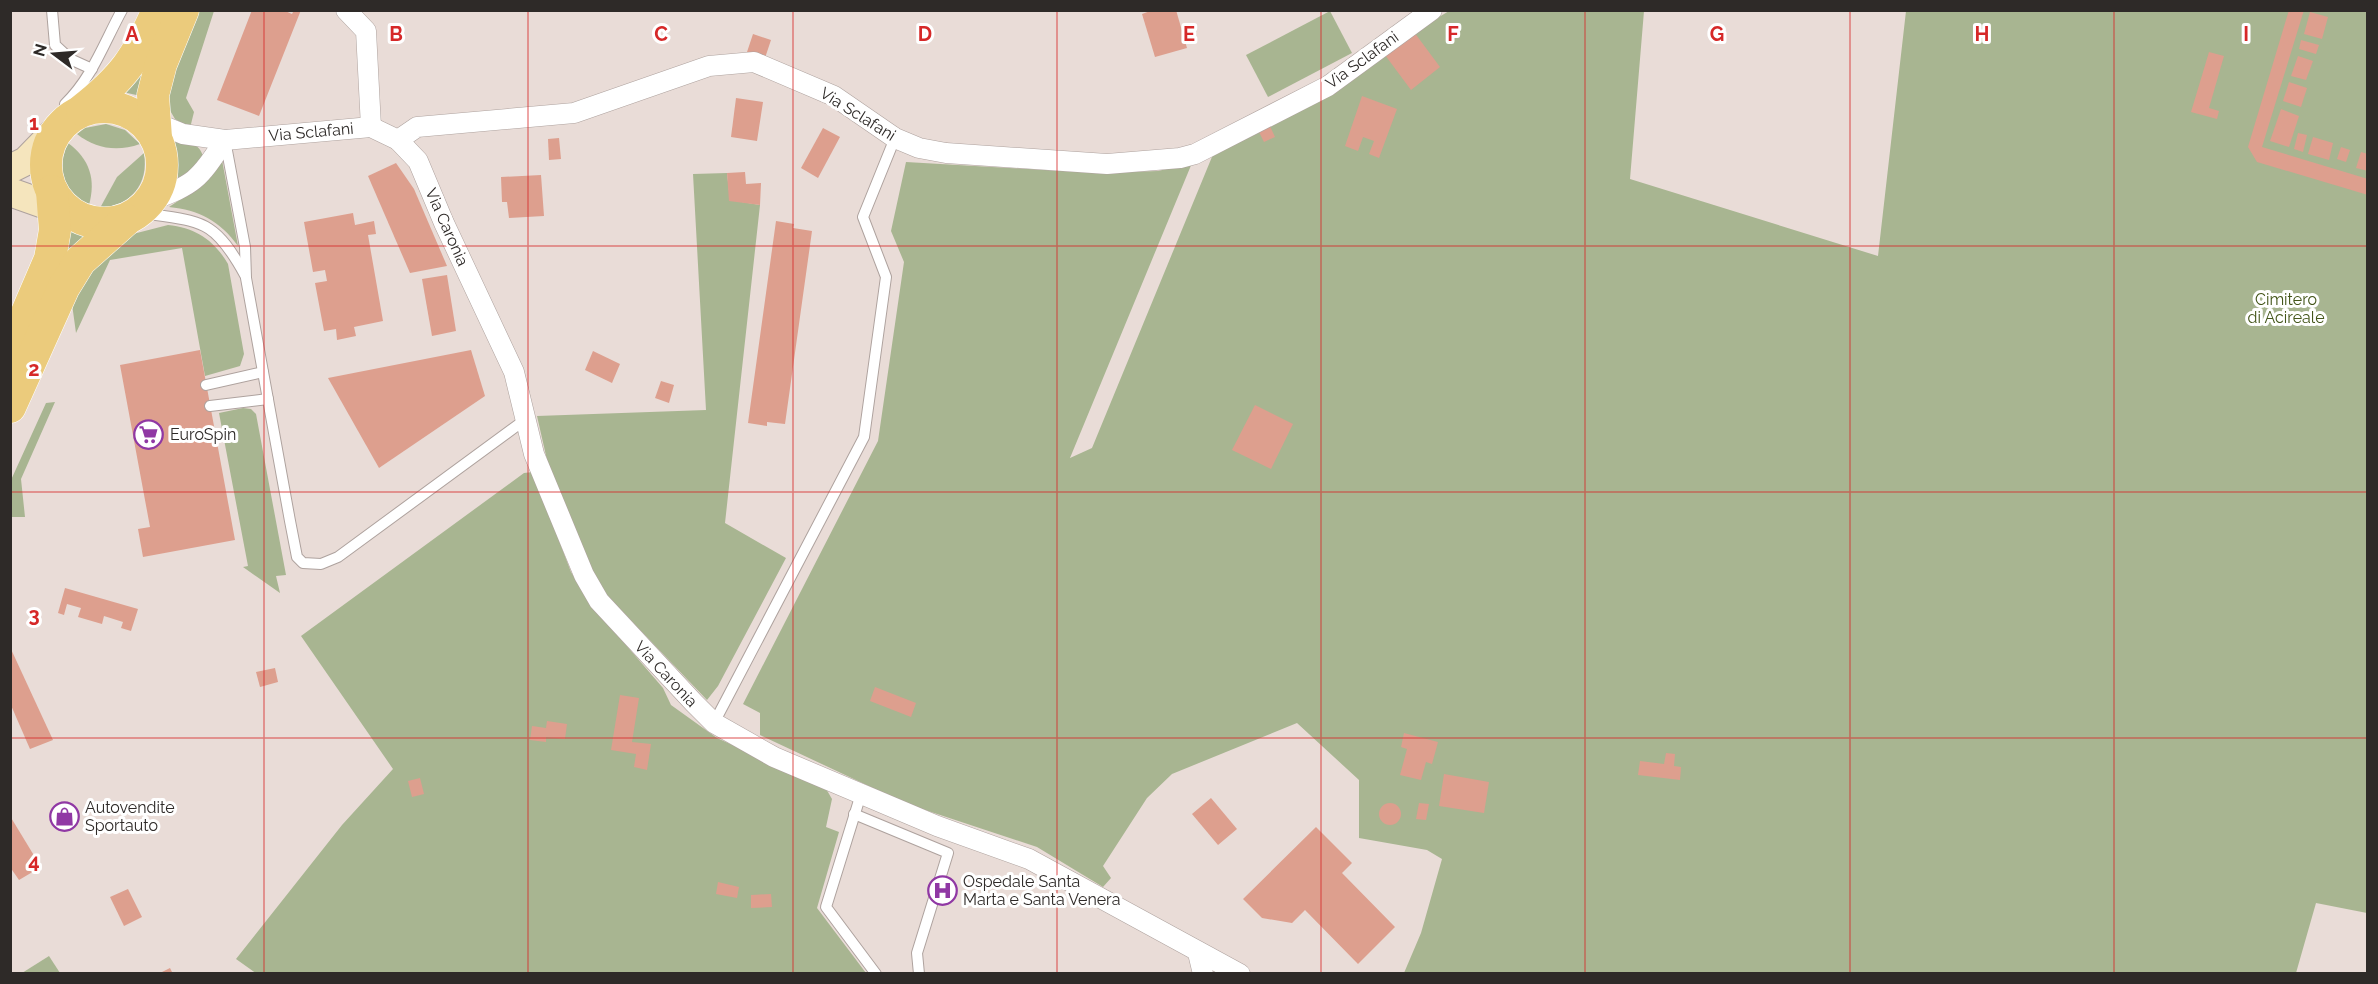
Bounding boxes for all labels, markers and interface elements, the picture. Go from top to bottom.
text: A [125,22,139,46]
text: B [389,22,403,46]
text: C [654,22,668,46]
text: D [918,22,932,46]
text: E [1183,22,1195,46]
text: F [1447,22,1459,46]
text: G [1710,22,1724,46]
text: H [1975,22,1989,46]
text: I [2243,22,2249,46]
north arrow [24,24,84,84]
street label: Via Sclafani [1322,27,1402,93]
text: N [29,42,51,58]
street label: Via Sclafani [817,83,899,145]
text: 1 [29,111,39,135]
street label: Via Sclafani [268,119,354,145]
street label: Via Caronia [421,185,473,269]
park label: Cimitero di Acireale [2247,290,2325,327]
text: 2 [28,357,40,381]
supermarket icon: EuroSpin [133,418,165,450]
place label: EuroSpin [170,425,236,444]
text: 3 [28,603,40,627]
street label: Via Caronia [631,637,701,711]
place label: Autovendite Sportauto [85,798,175,835]
shop icon: Autovendite Sportauto [48,800,80,832]
text: 4 [28,849,40,873]
place label: Ospedale Santa Marta e Santa Venera [963,872,1120,909]
hospital icon: Ospedale Santa Marta e Santa Venera [926,874,958,906]

